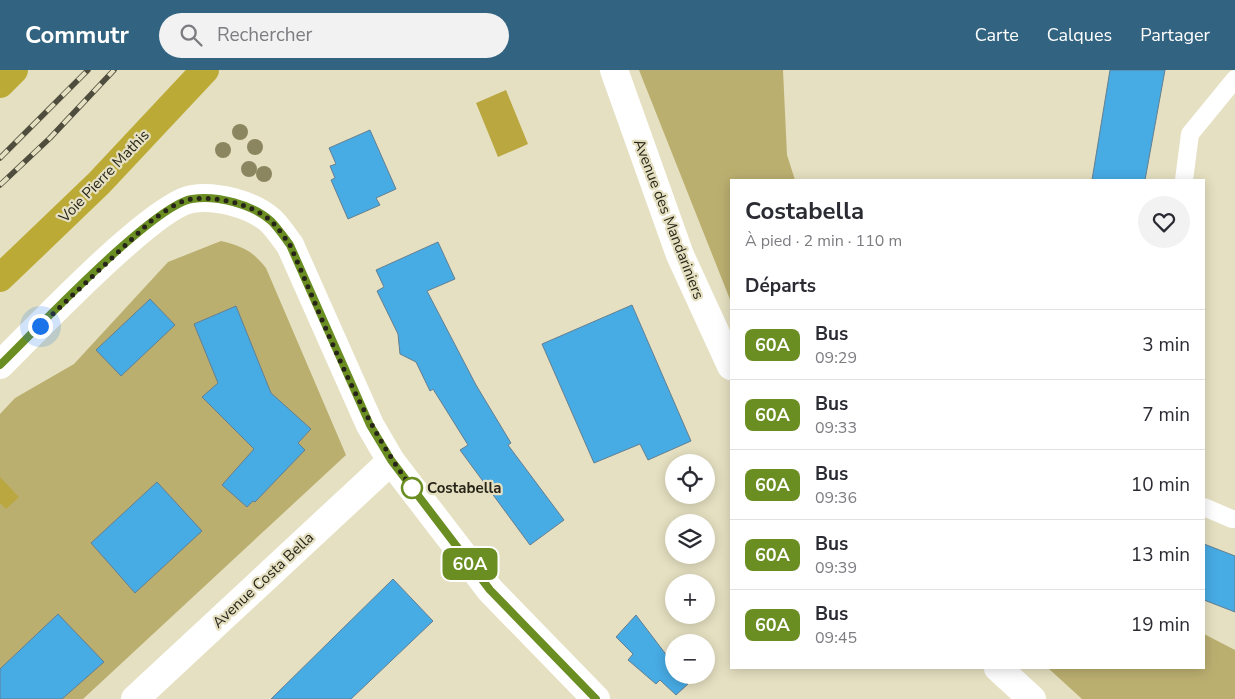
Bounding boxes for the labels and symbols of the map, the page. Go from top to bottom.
street label: Voie Pierre Mathis [54,125,153,227]
street label: Avenue des Mandariniers [629,136,709,302]
your location [28,314,53,339]
marker: Costabella [401,477,423,499]
place label: Costabella [427,478,501,498]
street label: Avenue Costa Bella [208,528,318,632]
line badge: 60A [441,548,499,580]

